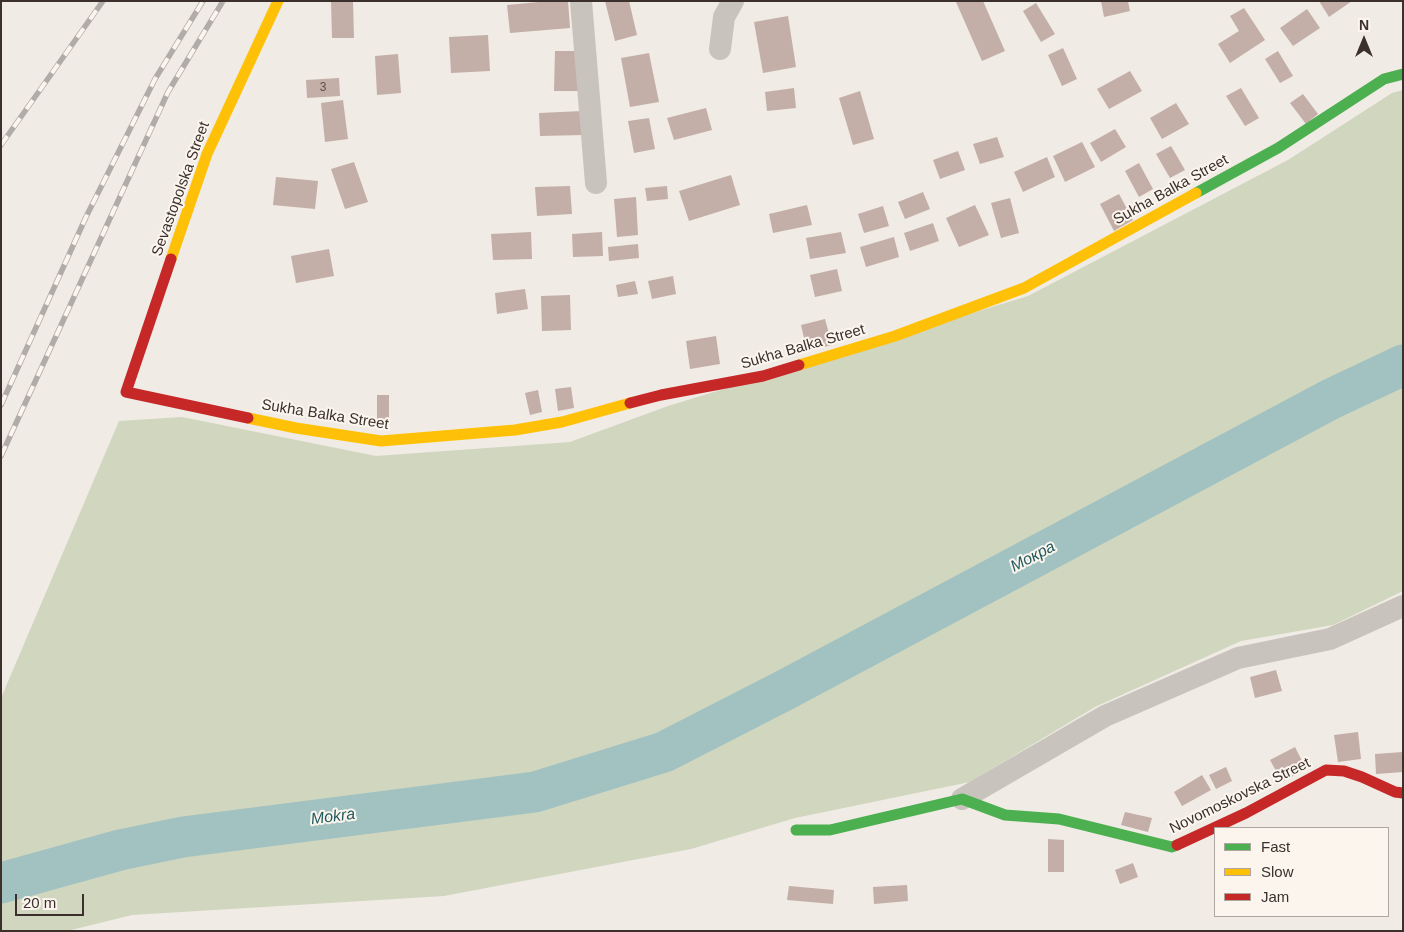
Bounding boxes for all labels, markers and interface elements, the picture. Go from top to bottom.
north arrow [1339,15,1389,65]
text: N [1359,17,1369,33]
house number: 3 [320,81,326,95]
street label: Sevastopolska Street [148,119,214,259]
street label: Sukha Balka Street [1110,151,1232,229]
street label: Sukha Balka Street [739,321,867,373]
street label: Sukha Balka Street [260,396,390,434]
water label: Мокра [1007,537,1059,577]
street label: Novomoskovska Street [1167,754,1313,838]
water label: Mokra [310,805,356,829]
legend [1214,827,1389,917]
text: Fast [1261,838,1290,855]
text: Slow [1261,863,1294,880]
scale bar [18,884,86,916]
text: Jam [1261,888,1289,905]
text: 20 m [23,894,56,911]

